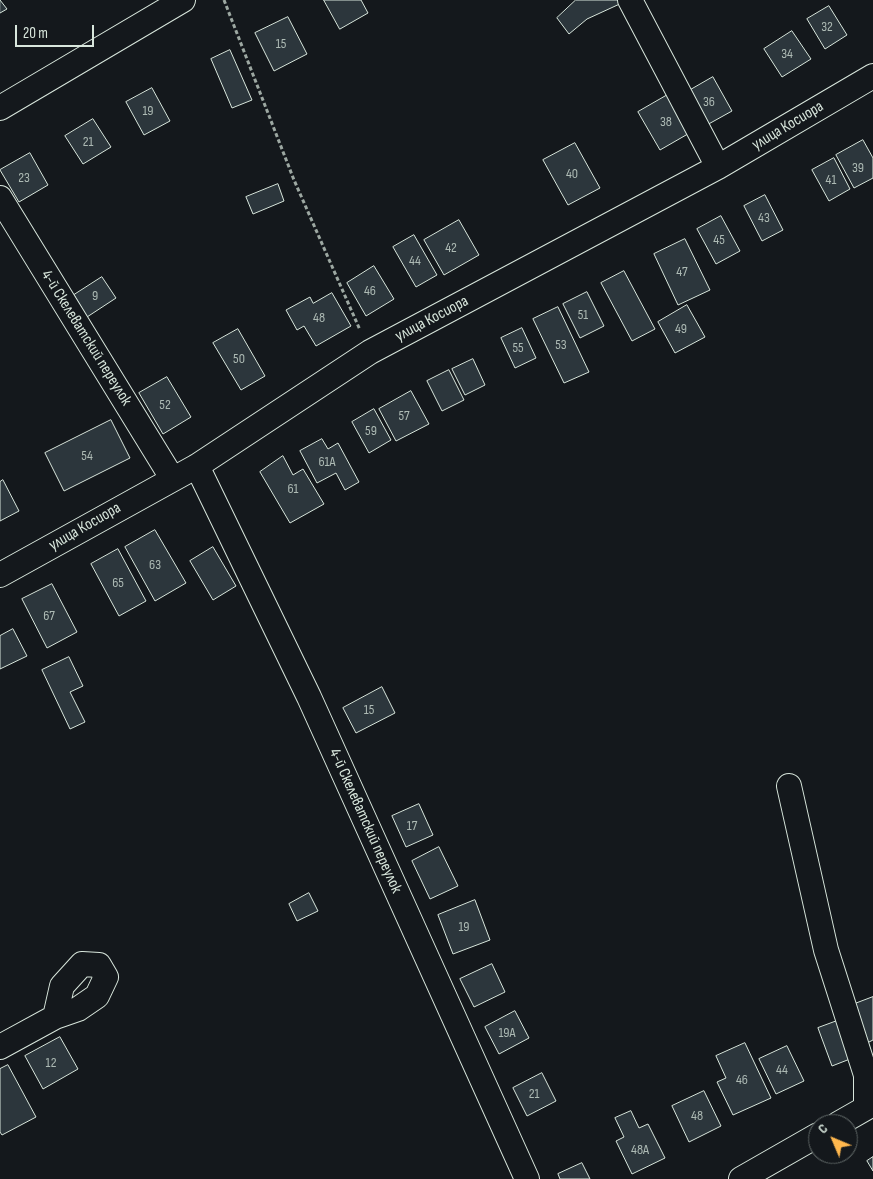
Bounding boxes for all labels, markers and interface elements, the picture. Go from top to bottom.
scale bar [18,15,96,47]
house number: 32 [821,19,833,35]
text: 20 m [23,24,48,43]
house number: 15 [276,36,286,52]
house number: 34 [781,46,793,62]
house number: 36 [703,94,715,110]
street label: улица Косиора [749,97,827,155]
house number: 19 [142,103,154,119]
house number: 38 [660,114,672,130]
house number: 21 [83,134,93,150]
house number: 39 [852,160,864,176]
house number: 40 [566,166,578,182]
house number: 23 [18,170,30,186]
house number: 41 [826,172,836,188]
house number: 43 [758,210,770,226]
house number: 45 [713,232,725,248]
house number: 42 [445,240,457,256]
house number: 44 [409,253,421,269]
house number: 47 [676,264,688,280]
street label: 4-й Скелеватский переулок [36,267,136,409]
house number: 46 [364,283,376,299]
house number: 9 [92,288,98,304]
street label: улица Косиора [392,292,472,346]
house number: 51 [578,307,588,323]
house number: 48 [313,310,325,326]
house number: 49 [675,321,687,337]
house number: 53 [555,337,567,353]
house number: 55 [512,340,524,356]
house number: 50 [233,351,245,367]
house number: 52 [159,397,171,413]
house number: 57 [398,408,410,424]
house number: 59 [365,423,377,439]
house number: 54 [81,448,93,464]
house number: 61А [318,454,336,470]
house number: 61 [287,481,299,497]
street label: улица Косиора [46,499,124,555]
house number: 63 [149,557,161,573]
house number: 65 [112,575,124,591]
house number: 67 [43,608,55,624]
house number: 15 [364,702,374,718]
street label: 4-й Скелеватский переулок [324,746,406,896]
house number: 17 [407,818,417,834]
house number: 19 [458,919,470,935]
house number: 19А [498,1025,516,1041]
house number: 12 [46,1055,56,1071]
house number: 44 [776,1062,788,1078]
house number: 46 [736,1072,748,1088]
house number: 21 [529,1086,539,1102]
house number: 48 [691,1108,703,1124]
north arrow [808,1114,858,1164]
text: С [814,1120,831,1137]
house number: 48А [631,1142,649,1158]

